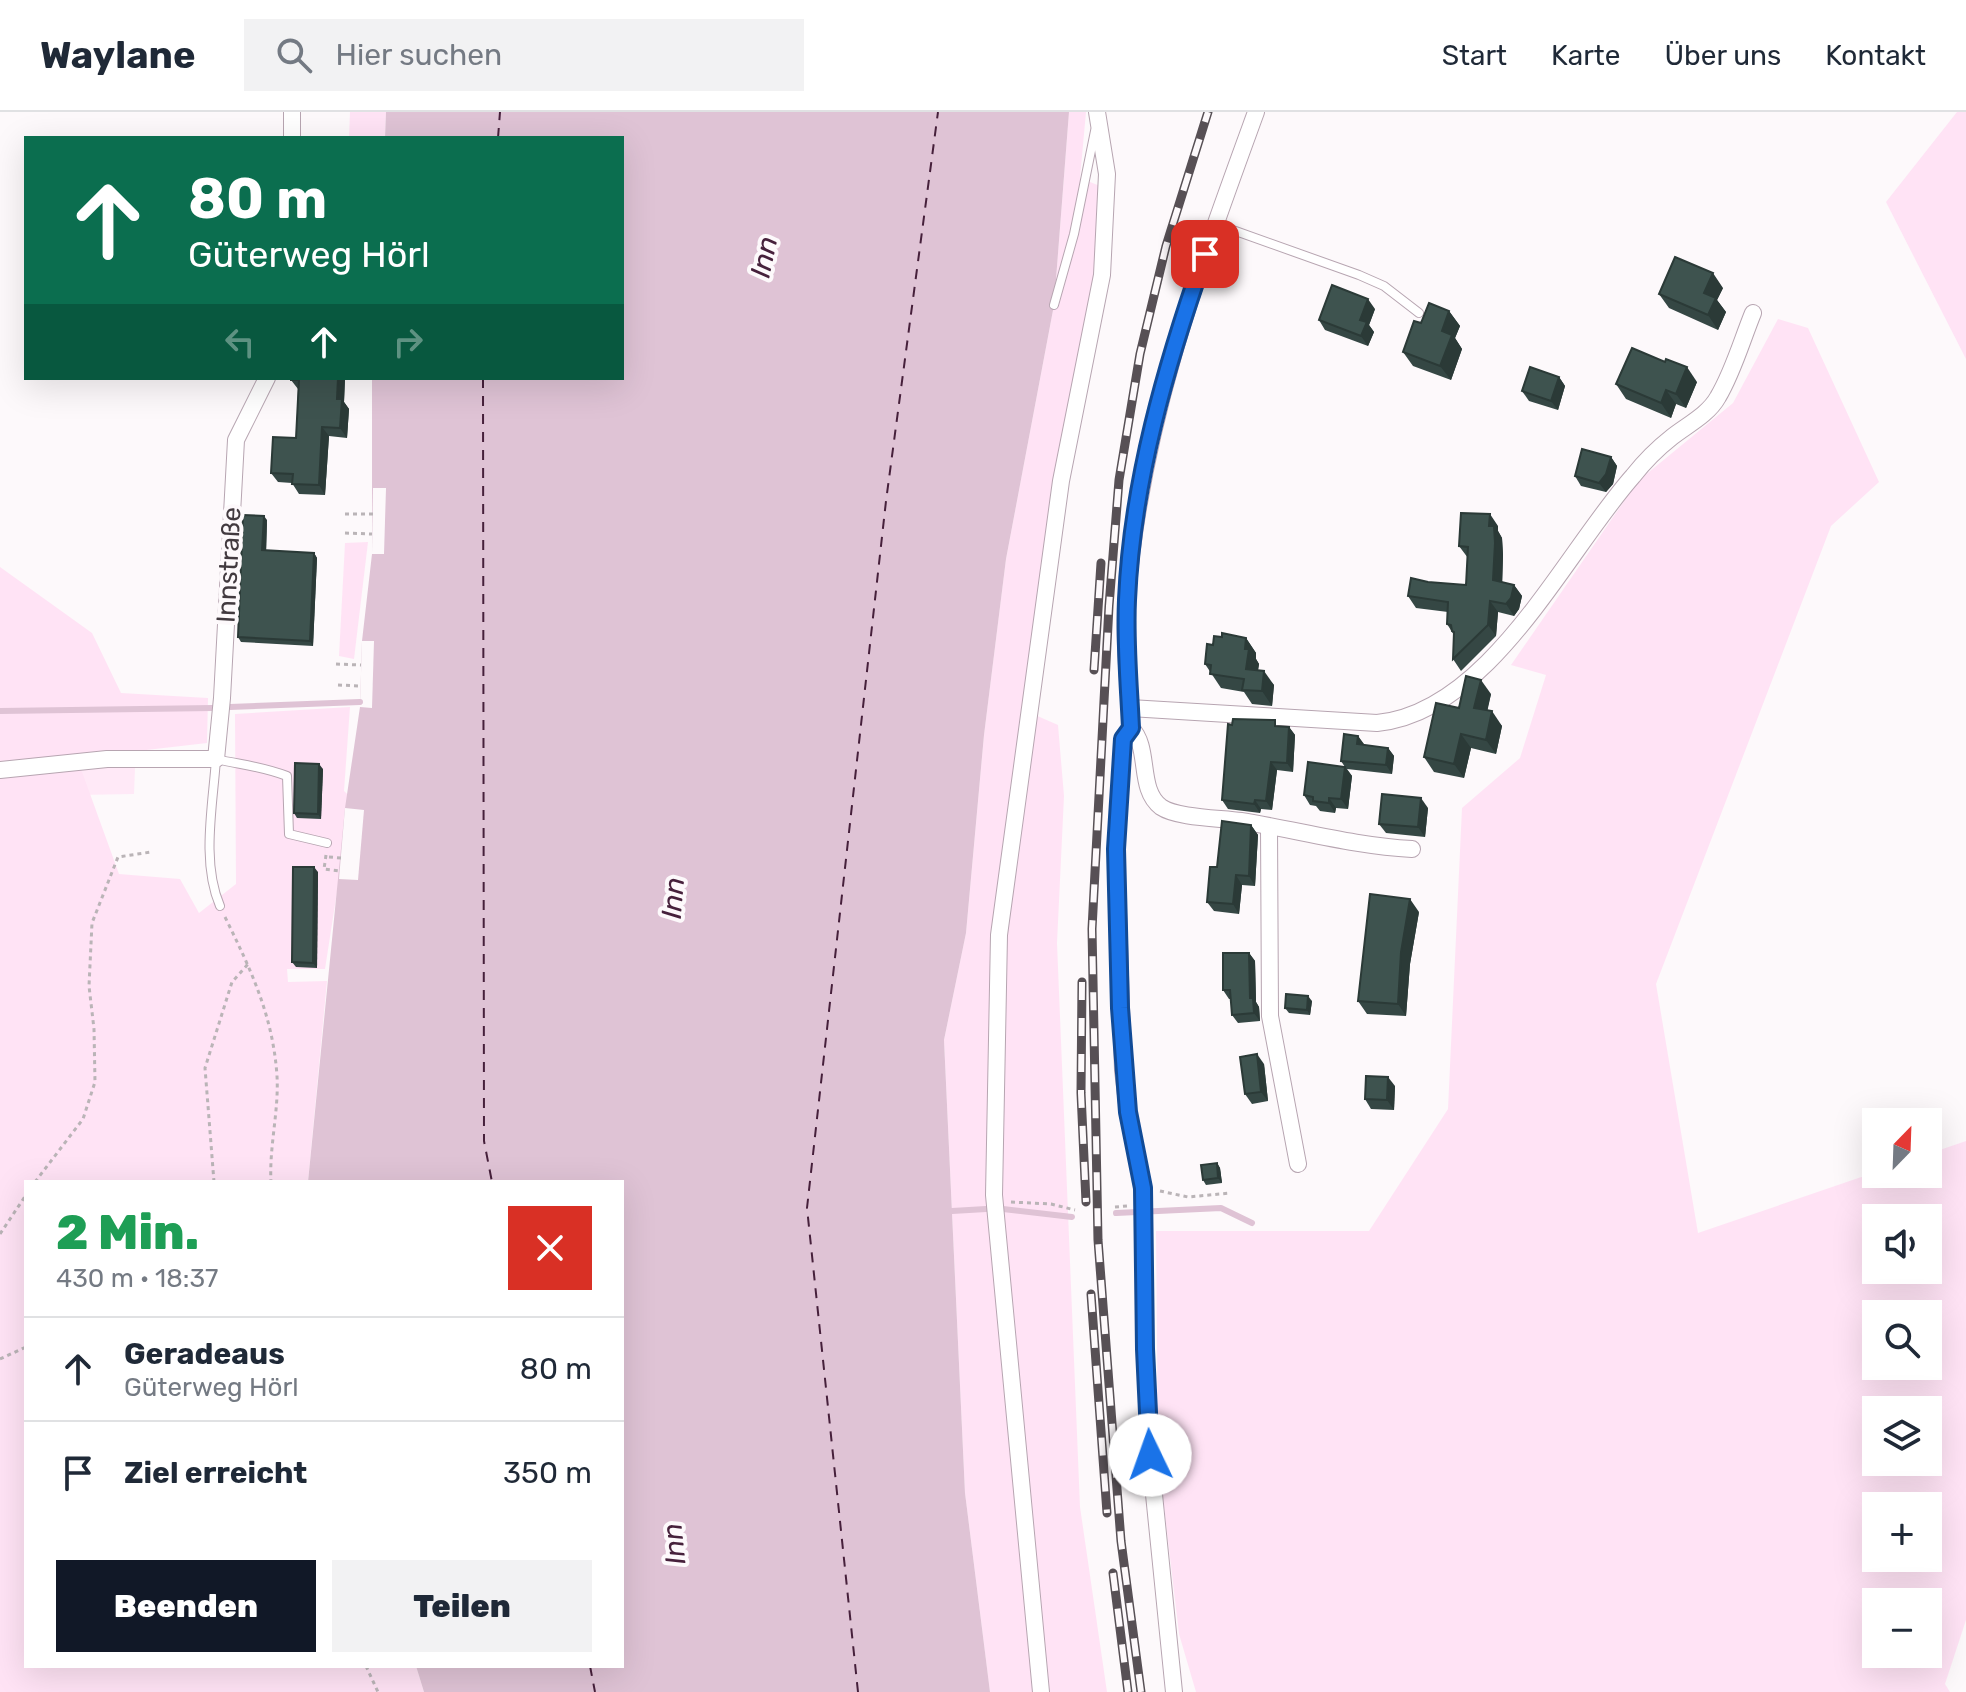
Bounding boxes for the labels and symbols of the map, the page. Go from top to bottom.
pin [1171,220,1239,288]
water label: Inn [744,233,784,281]
street label: Innstraße [210,506,248,624]
water label: Inn [655,876,691,920]
north arrow [1862,1108,1942,1188]
position arrow [1108,1413,1192,1497]
water label: Inn [655,1522,693,1566]

